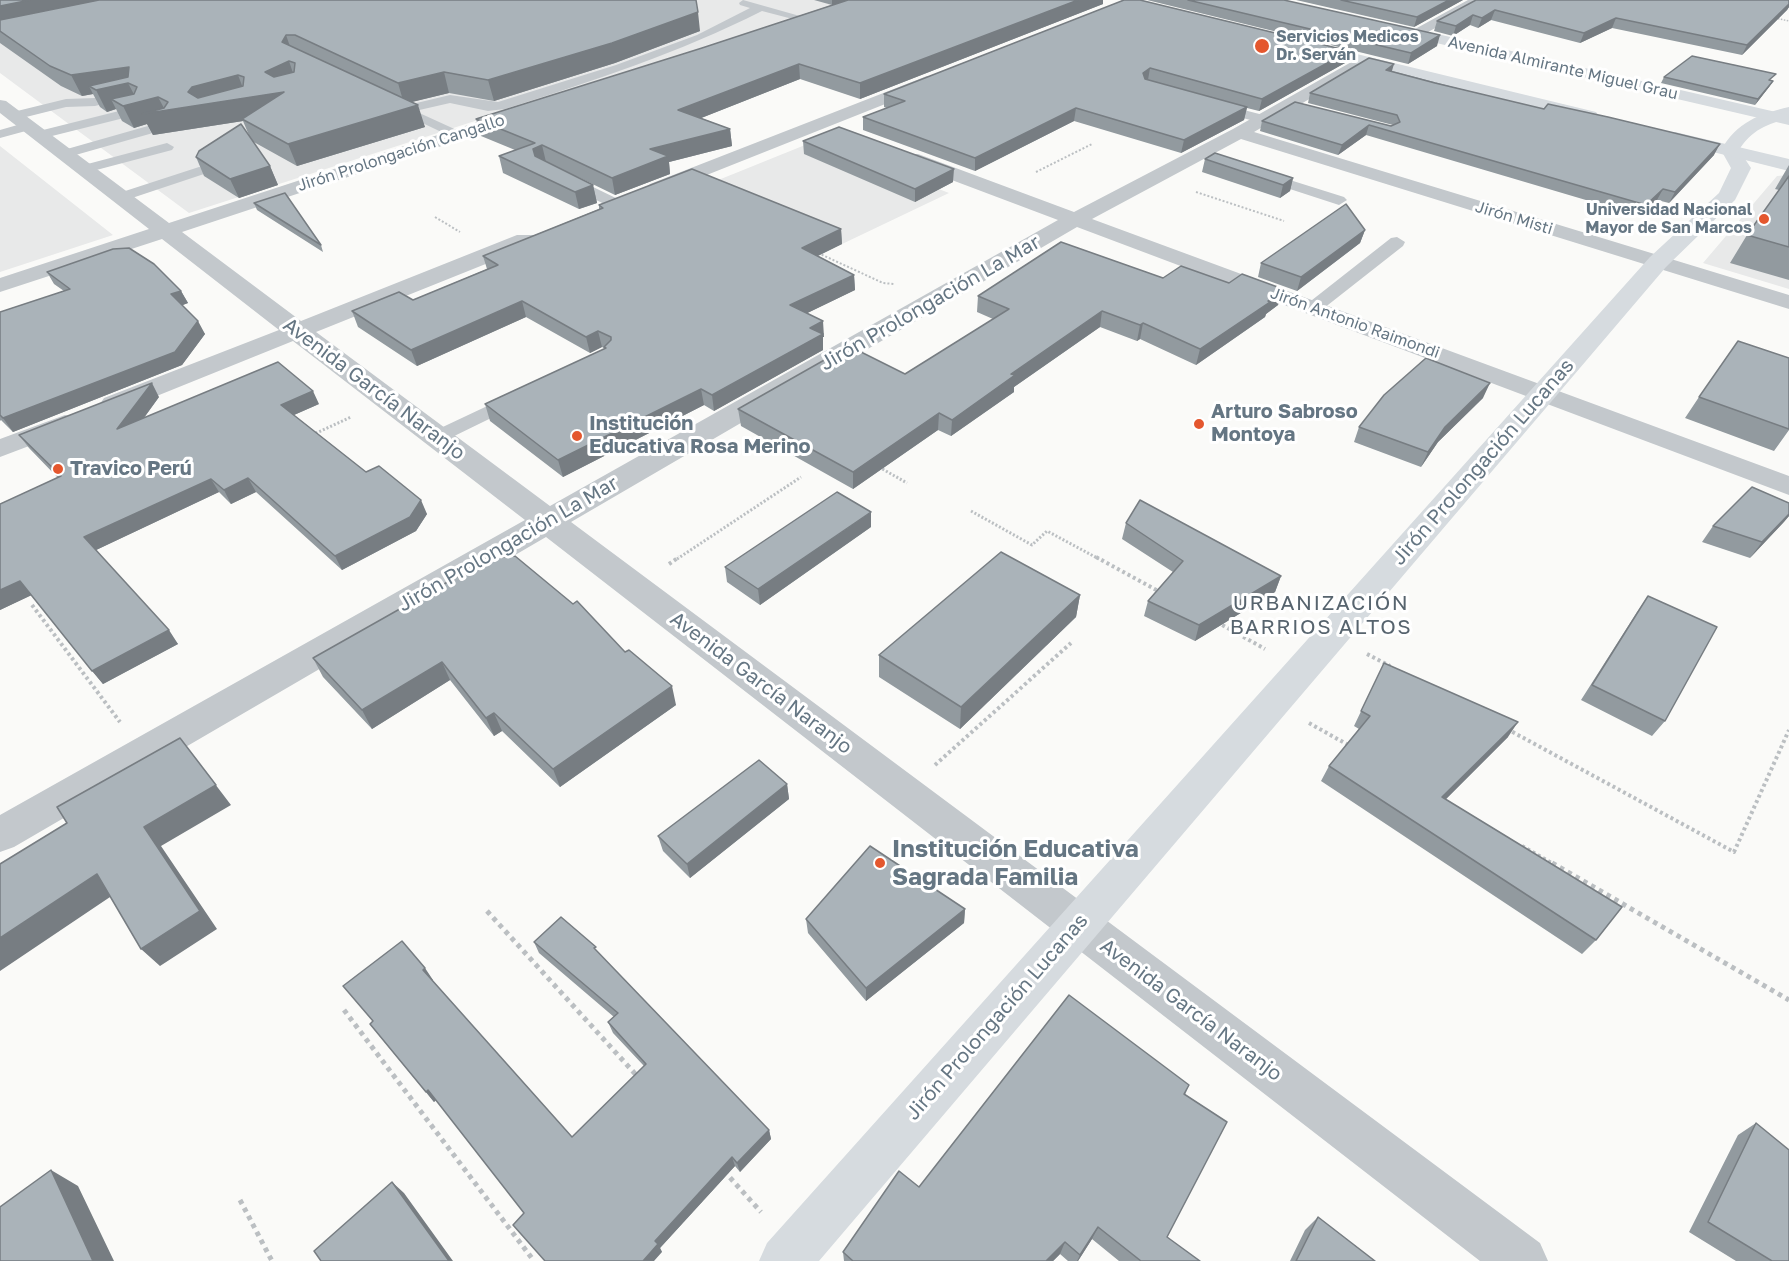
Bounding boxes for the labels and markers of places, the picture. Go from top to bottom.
place label: Servicios Medicos Dr. Serván [1276,27,1419,65]
marker: Servicios Medicos Dr. Serván [1253,37,1271,55]
place label: Universidad Nacional Mayor de San Marcos [1585,200,1752,238]
marker: Universidad Nacional Mayor de San Marcos [1757,212,1771,226]
place label: Arturo Sabroso Montoya [1211,400,1358,447]
place label: Institución Educativa Rosa Merino [589,412,810,459]
marker: Arturo Sabroso Montoya [1192,417,1206,431]
marker: Institución Educativa Rosa Merino [570,429,584,443]
place label: Travico Perú [70,457,192,481]
marker: Travico Perú [51,462,65,476]
place label: Institución Educativa Sagrada Familia [892,835,1139,891]
marker: Institución Educativa Sagrada Familia [873,856,887,870]

